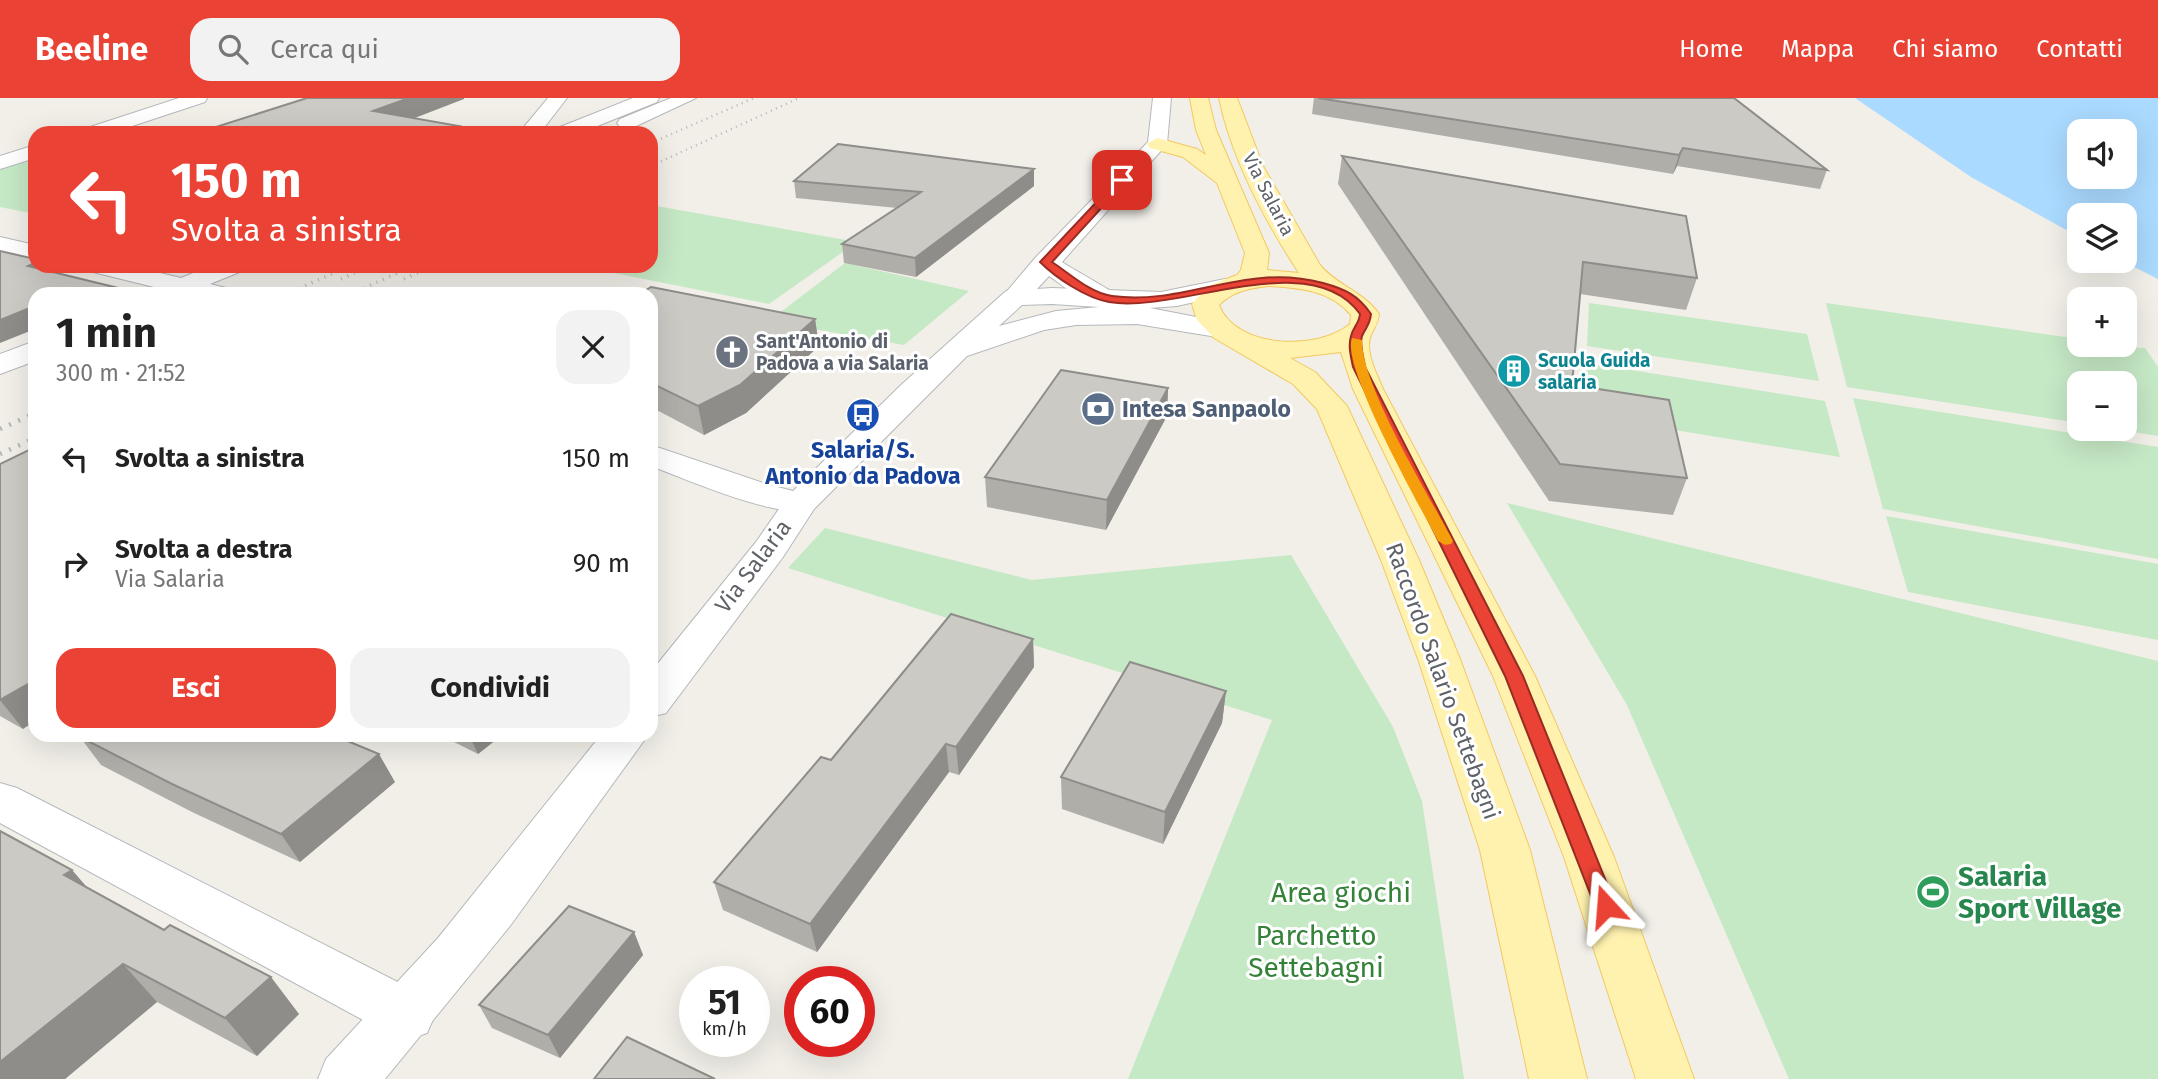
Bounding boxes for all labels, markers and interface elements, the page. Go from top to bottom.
search box [190,18,680,81]
text: Beeline [35,29,148,69]
icon: search [214,30,252,68]
text: Cerca qui [270,34,379,65]
text: Home [1679,35,1743,63]
text: Mappa [1781,35,1854,63]
text: Chi siamo [1892,35,1998,63]
text: Contatti [2036,35,2123,63]
map controls [2067,119,2137,441]
button: sound [2067,119,2137,189]
street label: Via Salaria [1238,149,1299,240]
pin [1092,150,1152,210]
text: 150 m [171,151,302,210]
icon: left [56,154,147,245]
icon: arrive [1103,161,1141,199]
button: layers [2067,203,2137,273]
text: Svolta a sinistra [171,211,402,249]
button: + [2067,287,2137,357]
text: 1 min [56,308,157,358]
button: close [556,310,630,384]
place label: Sant'Antonio di Padova a via Salaria [756,330,929,375]
church icon: Sant'Antonio di Padova a via Salaria [713,333,751,371]
place label: Scuola Guida salaria [1538,349,1651,394]
building icon: Scuola Guida salaria [1495,352,1533,390]
text: 300 m · 21:52 [56,359,186,387]
button: − [2067,371,2137,441]
bank icon: Intesa Sanpaolo [1079,390,1117,428]
place label: Intesa Sanpaolo [1122,395,1291,423]
bus stop icon: Salaria/S. Antonio da Padova [844,396,882,434]
place label: Salaria/S. Antonio da Padova [764,436,961,490]
icon: left [56,440,94,478]
text: Svolta a sinistra [115,443,305,474]
text: 150 m [562,443,630,474]
street label: Via Salaria [709,514,797,618]
text: Svolta a destra [115,534,293,565]
street label: Raccordo Salario Settebagni [1380,539,1506,823]
icon: right [56,545,94,583]
text: 90 m [573,548,630,579]
text: Via Salaria [115,565,225,593]
button: Esci [56,648,336,728]
button: Condividi [350,648,630,728]
place label: Salaria Sport Village [1958,860,2121,925]
position arrow [1569,869,1643,943]
sports icon: Salaria Sport Village [1914,873,1952,911]
park label: Area giochi [1271,876,1411,909]
park label: Parchetto Settebagni [1248,919,1384,984]
speed limit sign: 60 [784,966,875,1057]
text: 51 [708,981,741,1023]
text: km/h [702,1018,747,1040]

